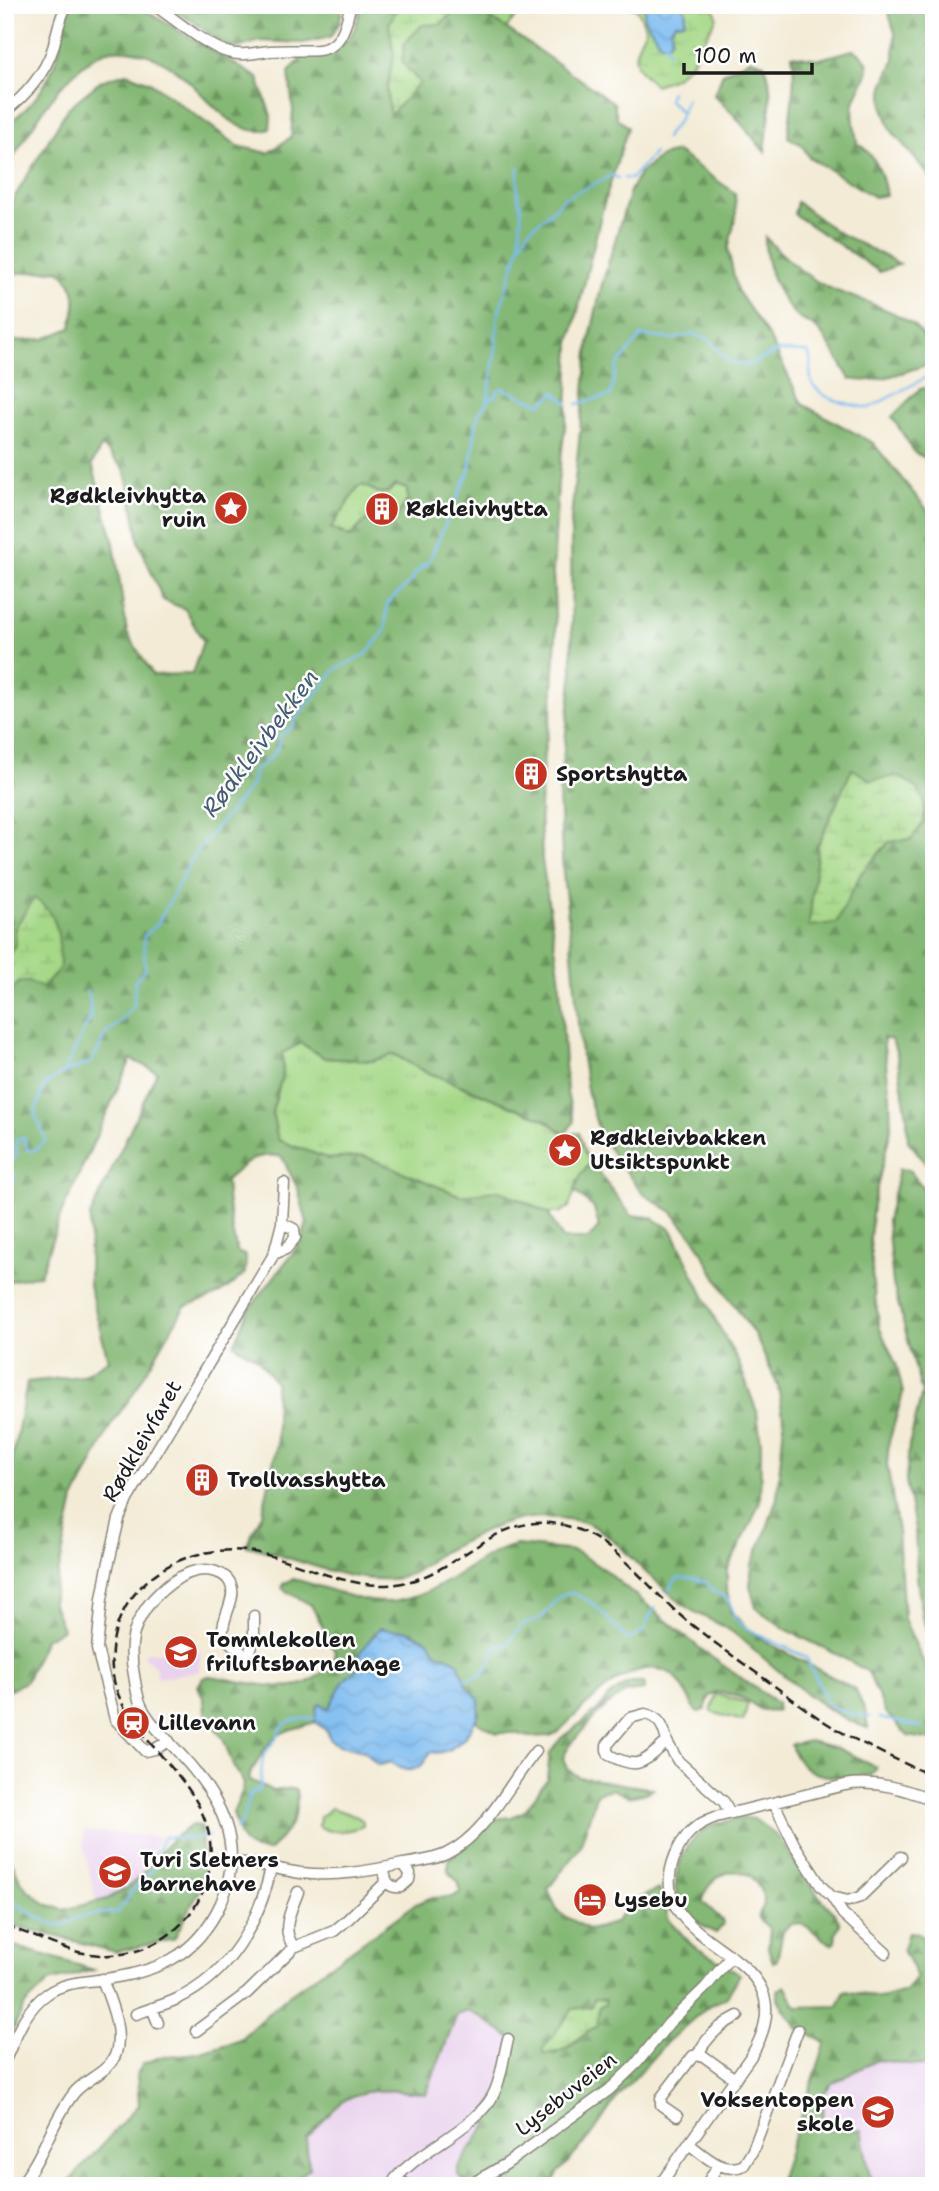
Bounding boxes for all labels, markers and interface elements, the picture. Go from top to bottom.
scale bar [684,32,811,76]
text: 100 m [694,42,757,70]
place label: Rødkleivhytta ruin [50,482,207,534]
place icon: Rødkleivhytta ruin [212,489,250,527]
building icon: Røkleivhytta [363,490,401,528]
place label: Røkleivhytta [406,495,549,523]
water label: Rødkleivbekken [195,663,325,823]
building icon: Sportshytta [512,755,550,793]
place label: Sportshytta [556,760,688,788]
place label: Rødkleivbakken Utsiktspunkt [590,1124,766,1176]
place icon: Rødkleivbakken Utsiktspunkt [546,1131,584,1169]
street label: Rødkleivfaret [96,1375,188,1507]
building icon: Trollvasshytta [183,1461,221,1499]
place label: Trollvasshytta [227,1466,386,1494]
place label: Tommlekollen friluftsbarnehage [206,1626,401,1678]
school or university icon: Tommlekollen friluftsbarnehage [162,1633,200,1671]
station icon: Lillevann [114,1704,152,1742]
place label: Lillevann [158,1709,256,1737]
place label: Turi Sletners barnehave [140,1846,279,1898]
school or university icon: Turi Sletners barnehave [96,1853,134,1891]
hotel icon: Lysebu [571,1881,609,1919]
place label: Lysebu [614,1886,688,1914]
street label: Lysebuveien [510,2045,623,2142]
place label: Voksentoppen skole [700,2086,854,2138]
school or university icon: Voksentoppen skole [859,2093,897,2131]

